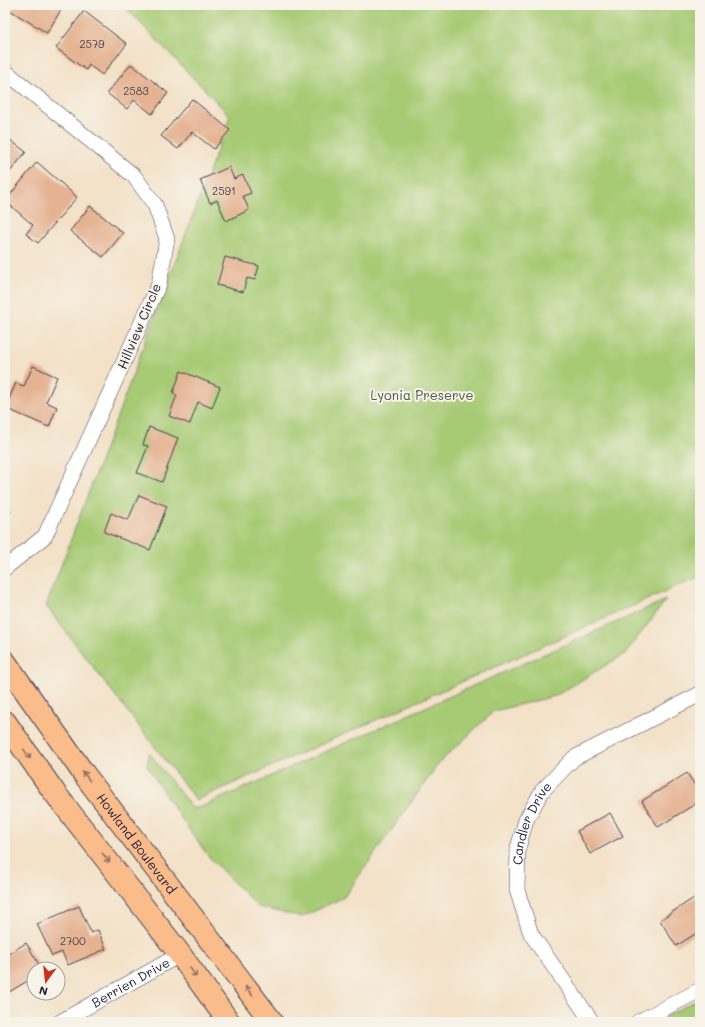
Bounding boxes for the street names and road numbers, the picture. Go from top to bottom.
street label: Hillview Circle [113,280,164,371]
street label: Candler Drive [509,777,555,865]
street label: Howland Boulevard [93,789,181,897]
street label: Berrien Drive [88,953,172,1011]

